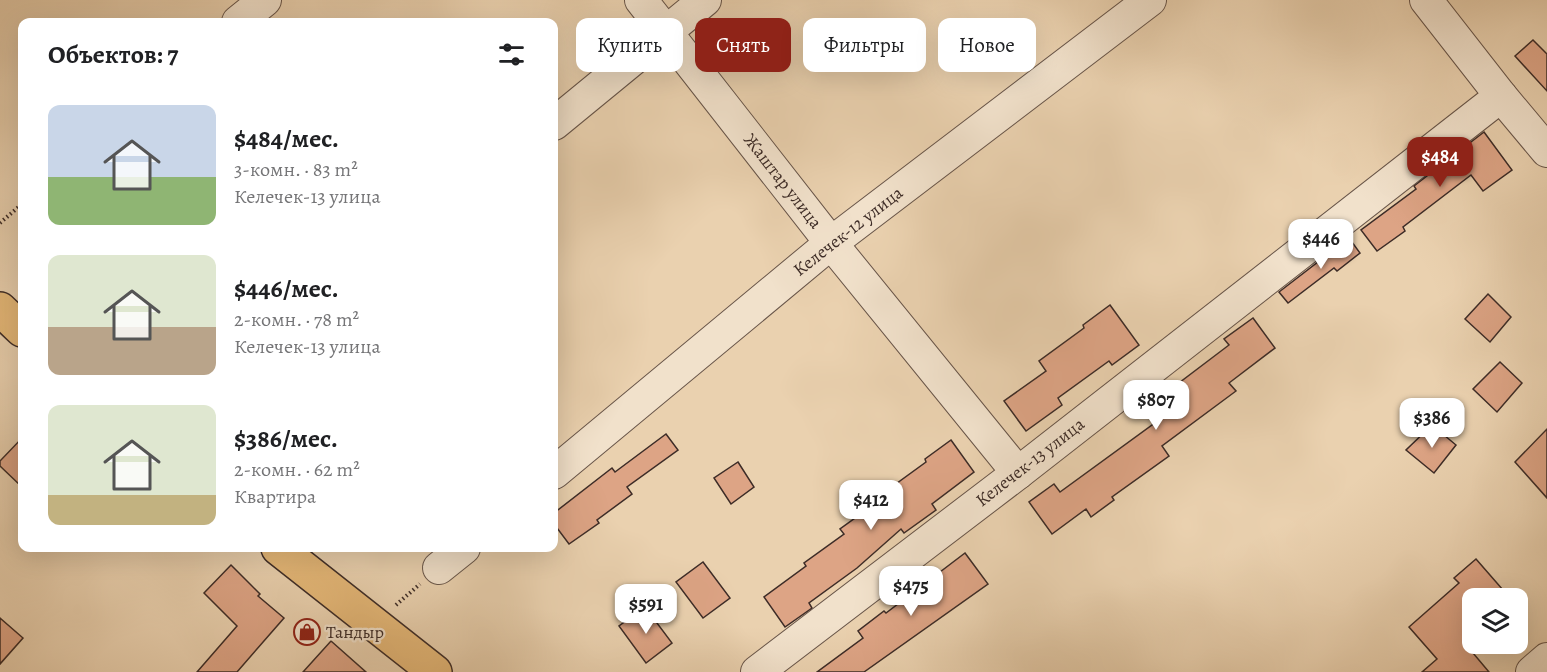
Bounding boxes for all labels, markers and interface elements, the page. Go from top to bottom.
chip: Купить [576,18,683,72]
chip: Снять [695,18,791,72]
chip: Фильтры [803,18,926,72]
chip: Новое [938,18,1036,72]
text: Объектов: 7 [48,37,178,72]
icon: filters [495,38,528,71]
text: $484/мес. [234,121,339,156]
street label: Жаштар улица [738,128,828,234]
icon: home [96,129,168,201]
pin: $484 [1404,137,1476,188]
text: $484 [1421,143,1459,170]
text: 3-комн. · 83 m² [234,156,358,183]
street label: Келечек-12 улица [788,180,908,281]
text: Келечек-13 улица [234,183,381,210]
pin: $446 [1285,219,1357,270]
text: $446 [1302,225,1340,252]
text: $446/мес. [234,271,339,306]
icon: home [96,279,168,351]
text: 2-комн. · 78 m² [234,306,359,333]
text: Келечек-13 улица [234,333,381,360]
pin: $807 [1120,380,1192,431]
text: $807 [1137,386,1175,413]
pin: $386 [1396,398,1468,449]
text: $386 [1414,404,1450,431]
street label: Келечек-13 улица [971,412,1090,512]
text: $386/мес. [234,421,338,456]
icon: home [96,429,168,501]
text: 2-комн. · 62 m² [234,456,360,483]
pin: $412 [835,480,907,531]
text: Квартира [234,483,316,510]
text: $412 [853,486,889,513]
pin: $475 [875,566,947,617]
text: $475 [893,572,929,599]
pin: $591 [610,584,682,635]
map controls [1462,588,1528,654]
button: layers [1462,588,1528,654]
text: $591 [629,590,663,617]
shop icon: Тандыр [292,617,322,647]
place label: Тандыр [326,620,384,644]

